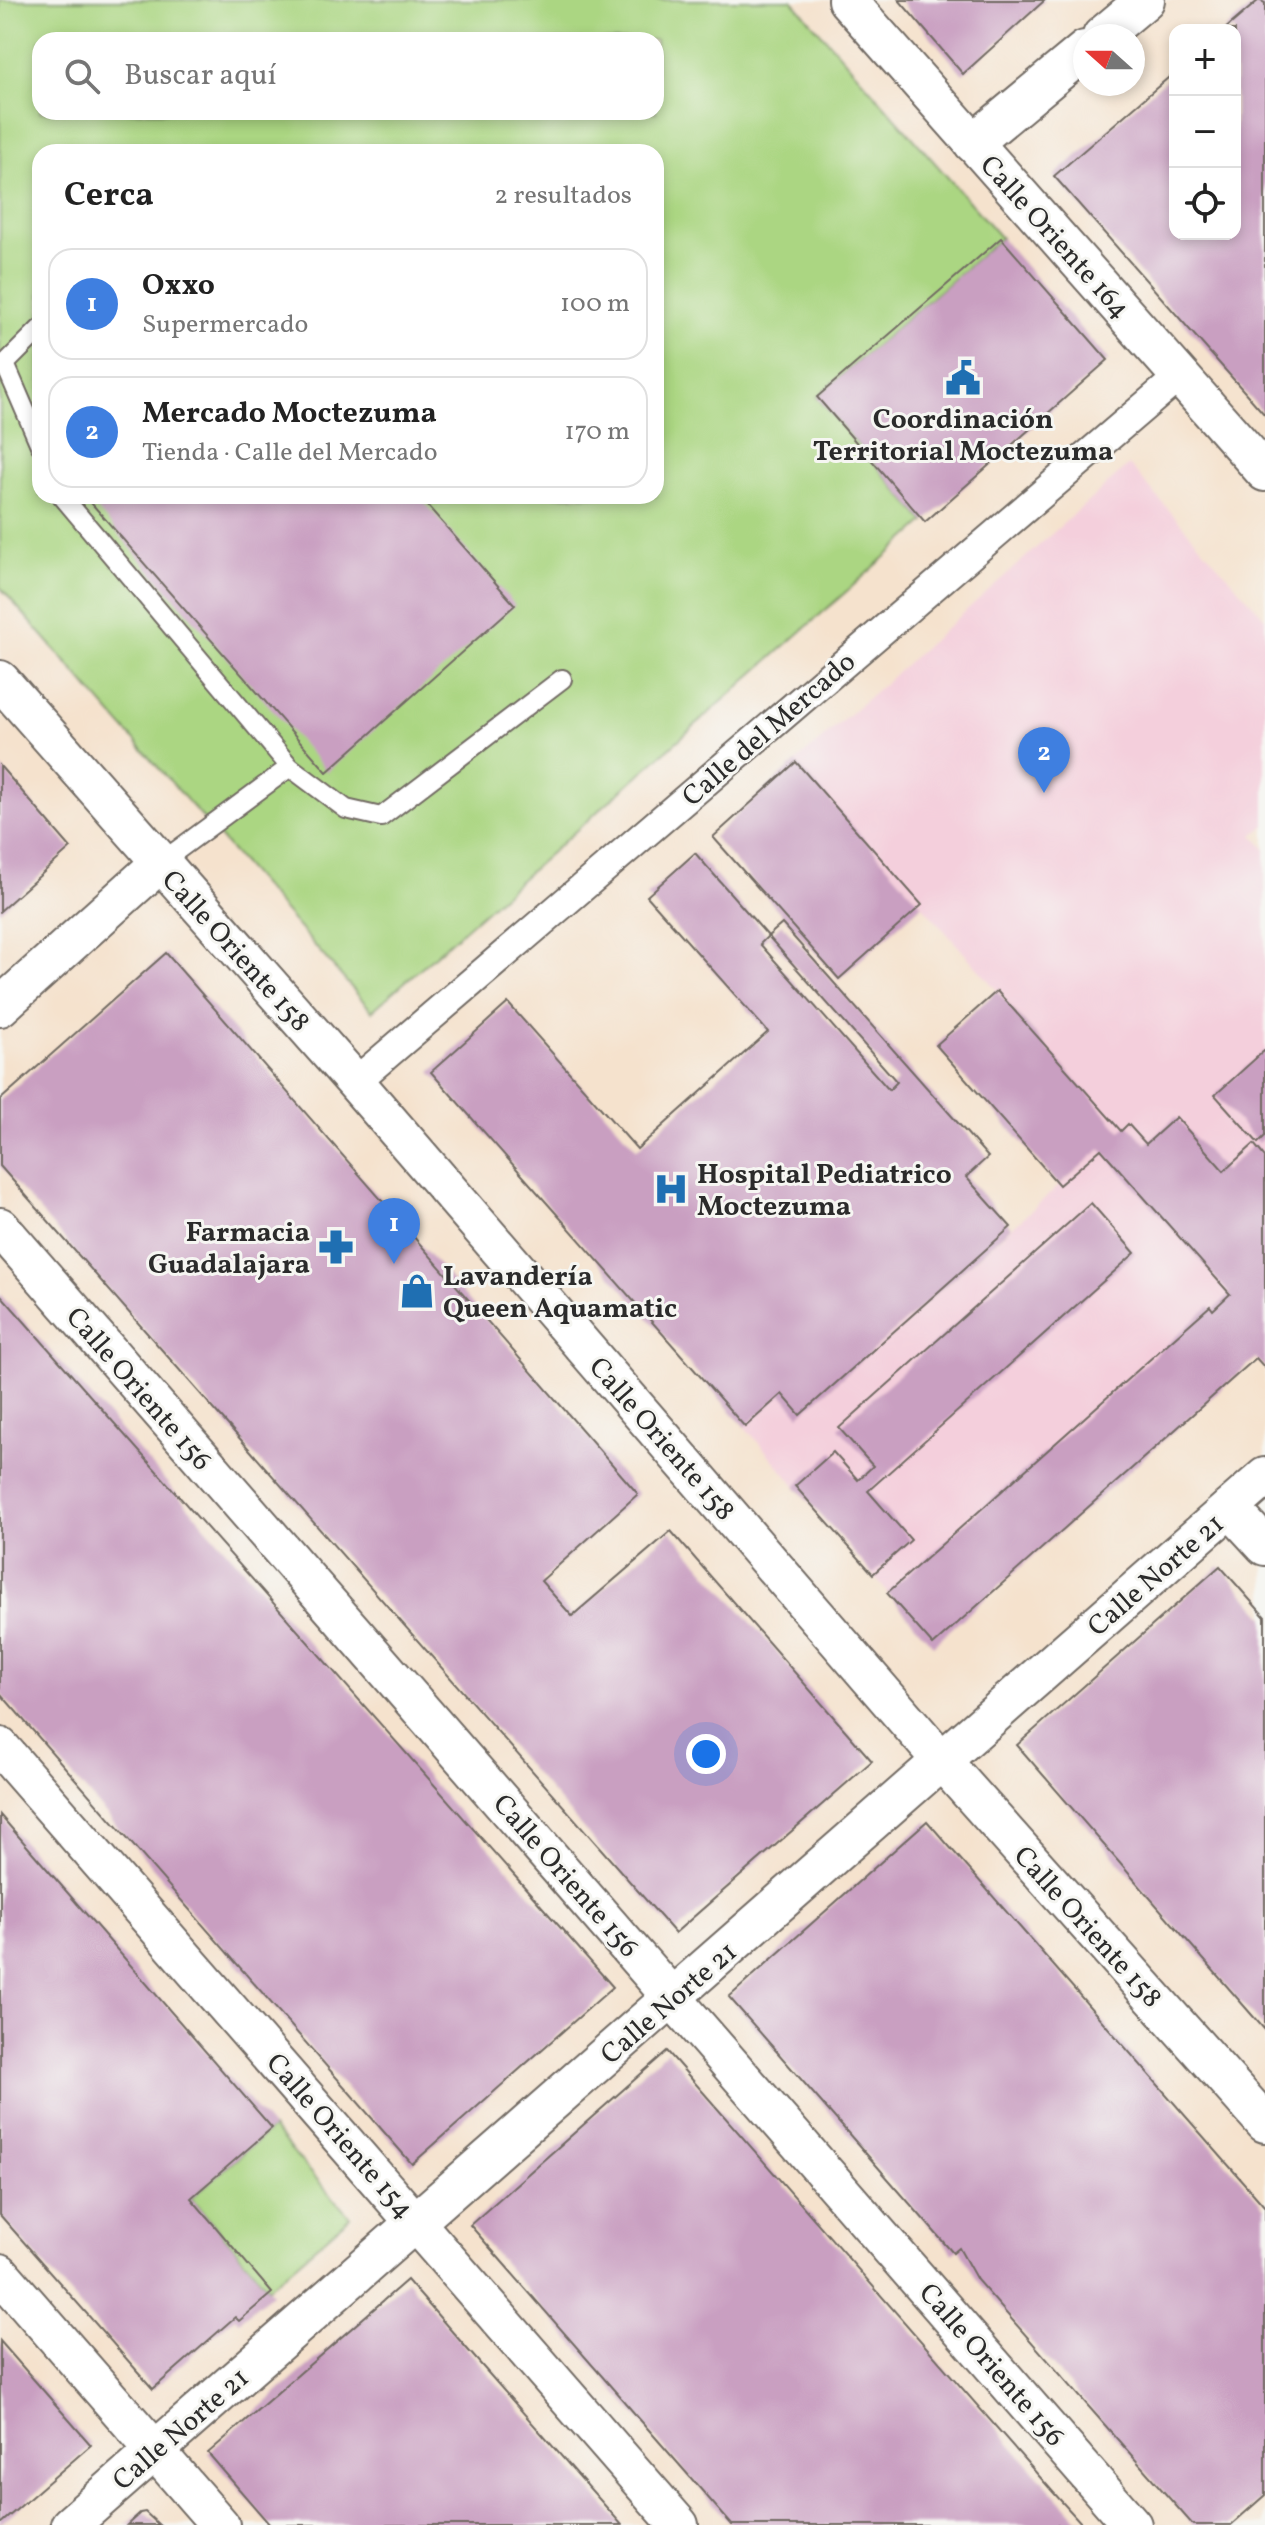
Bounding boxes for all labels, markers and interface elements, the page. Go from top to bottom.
north arrow [1073,24,1145,96]
map controls [1169,24,1241,240]
button: + [1169,24,1241,96]
search box [32,32,664,120]
icon: search [60,54,104,98]
text: Buscar aquí [124,55,277,97]
button: − [1169,96,1241,168]
street label: Calle Oriente 164 [970,147,1138,328]
button: locate [1169,168,1241,240]
text: Cerca [64,173,154,220]
text: 2 resultados [494,178,632,214]
text: Oxxo [142,265,215,307]
text: 1 [87,286,97,322]
text: 100 m [560,286,630,322]
text: Supermercado [142,307,308,343]
public building icon: Coordinación Territorial Moctezuma [944,359,982,397]
text: Mercado Moctezuma [142,393,437,435]
place label: Coordinación Territorial Moctezuma [813,401,1113,472]
text: 2 [85,414,99,450]
text: 170 m [565,414,630,450]
text: Tienda · Calle del Mercado [142,435,438,471]
street label: Calle del Mercado [674,643,865,816]
pin: 2 [1018,727,1070,793]
street label: Calle Oriente 158 [152,862,318,1041]
place label: Hospital Pediatrico Moctezuma [697,1156,952,1227]
hospital icon: Hospital Pediatrico Moctezuma [652,1170,690,1208]
pin: 1 [368,1198,420,1264]
place label: Farmacia Guadalajara [148,1214,310,1285]
pharmacy icon: Farmacia Guadalajara [317,1228,355,1266]
place label: Lavandería Queen Aquamatic [443,1258,677,1329]
shop icon: Lavandería Queen Aquamatic [398,1272,436,1310]
street label: Calle Oriente 156 [56,1299,220,1480]
street label: Calle Oriente 158 [579,1349,743,1530]
street label: Calle Norte 21 [1080,1506,1233,1646]
your location [686,1734,726,1774]
street label: Calle Oriente 156 [483,1786,647,1967]
street label: Calle Oriente 158 [1004,1838,1170,2017]
street label: Calle Norte 21 [593,1934,746,2074]
street label: Calle Oriente 154 [256,2045,422,2228]
street label: Calle Oriente 156 [909,2275,1073,2456]
street label: Calle Norte 21 [105,2360,258,2500]

